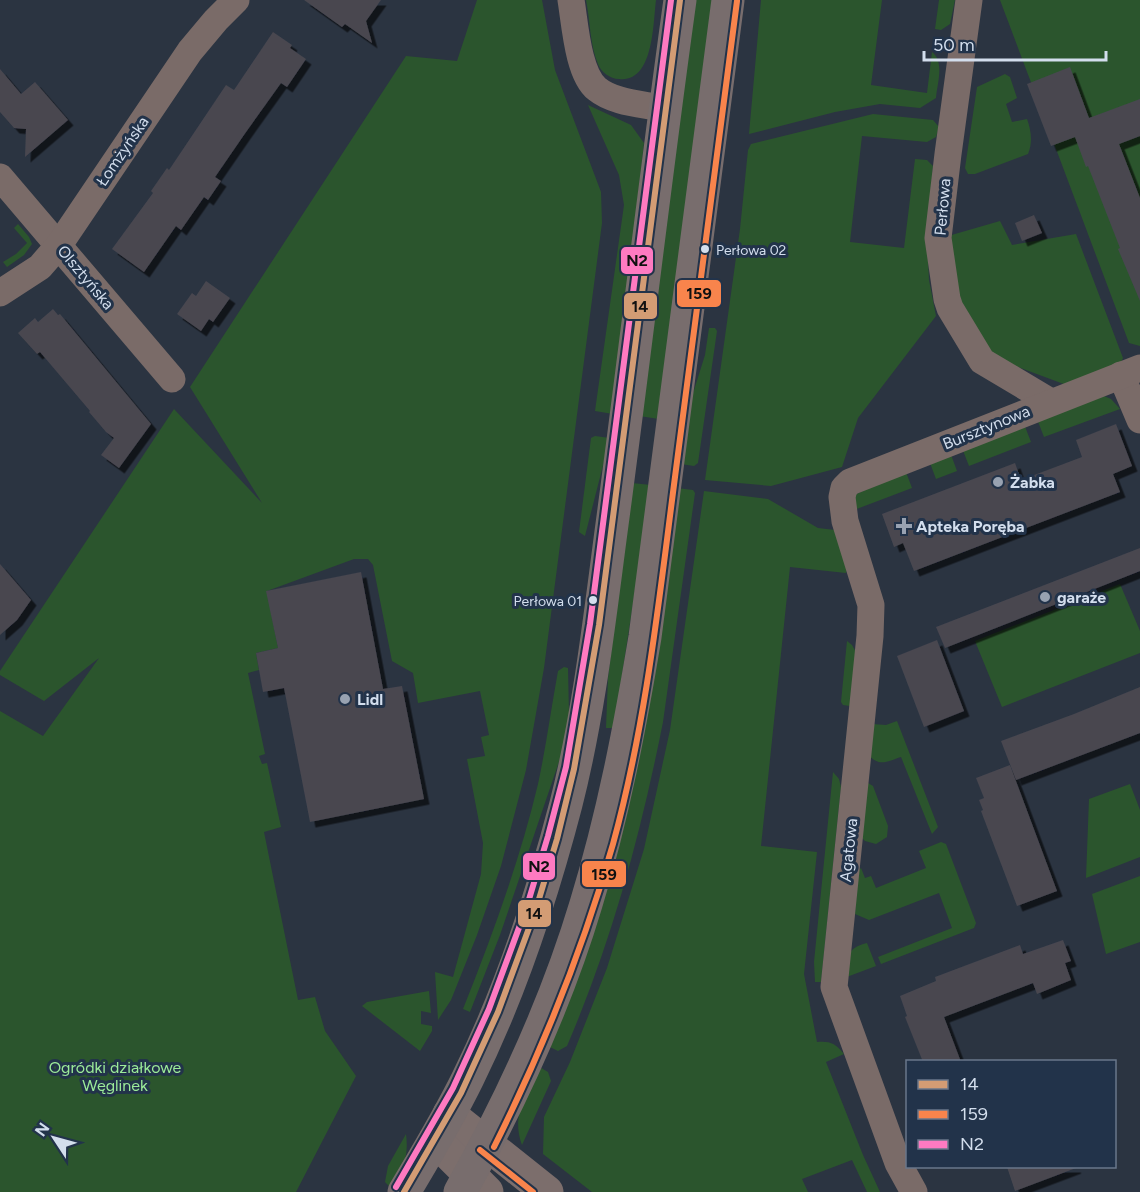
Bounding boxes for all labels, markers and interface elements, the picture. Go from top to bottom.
scale bar [924,24,1106,62]
text: 50 m [933,34,975,56]
street label: Łomżyńska [92,113,153,190]
street label: Perłowa [931,178,954,236]
street label: Olsztyńska [53,241,118,313]
place label: Perłowa 02 [716,242,786,259]
marker: Perłowa 02 [699,243,711,255]
line badge: N2 [620,246,654,275]
text: N2 [626,251,648,270]
line badge: 159 [676,279,722,308]
text: 159 [686,284,712,303]
line badge: 14 [623,292,658,320]
text: 14 [632,297,648,316]
street label: Bursztynowa [940,401,1033,454]
place label: Żabka [1010,473,1055,492]
marker: Żabka [991,475,1005,489]
place label: Apteka Poręba [916,517,1025,536]
marker: Apteka Poręba [897,519,911,533]
place label: garaże [1057,588,1106,607]
marker: garaże [1038,590,1052,604]
place label: Perłowa 01 [514,593,582,610]
marker: Perłowa 01 [587,594,599,606]
place label: Lidl [357,690,383,709]
marker: Lidl [338,692,352,706]
street label: Agatowa [836,817,861,883]
line badge: N2 [522,852,556,881]
text: N2 [528,857,550,876]
line badge: 159 [581,860,627,888]
text: 159 [591,865,617,884]
line badge: 14 [517,899,552,928]
text: 14 [526,904,542,923]
park label: Ogródki działkowe Węglinek [49,1058,182,1095]
legend [906,1060,1116,1168]
text: 14 [960,1073,979,1095]
text: 159 [960,1103,988,1125]
north arrow [24,1108,84,1168]
text: N [31,1119,54,1140]
text: N2 [960,1133,984,1155]

